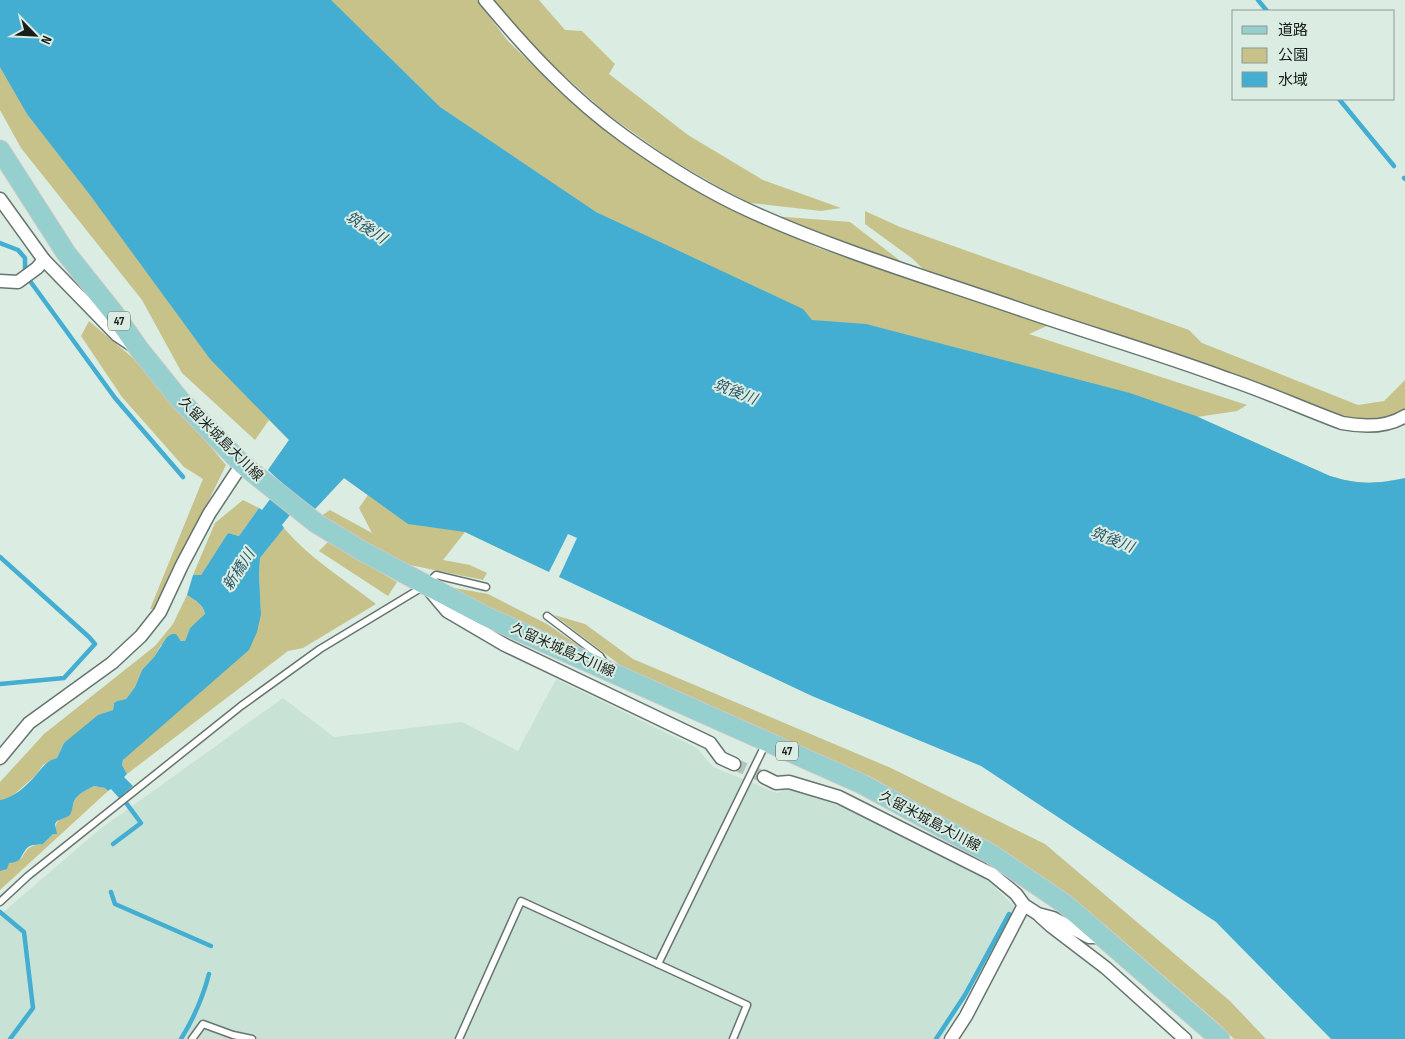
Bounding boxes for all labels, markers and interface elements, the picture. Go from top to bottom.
north arrow [10,10,60,60]
legend [1232,10,1395,100]
text: 道路 [1278,21,1308,40]
text: N [37,33,56,47]
text: 公園 [1278,46,1308,65]
text: 水域 [1278,71,1308,90]
water label: 筑後川 [342,208,392,249]
road number: 47 [108,312,130,331]
water label: 筑後川 [711,375,761,410]
street label: 久留米城島大川線 [175,393,267,485]
water label: 筑後川 [1088,523,1138,558]
water label: 新橋川 [219,544,260,594]
street label: 久留米城島大川線 [508,619,618,681]
road number: 47 [776,741,798,760]
street label: 久留米城島大川線 [877,787,983,855]

